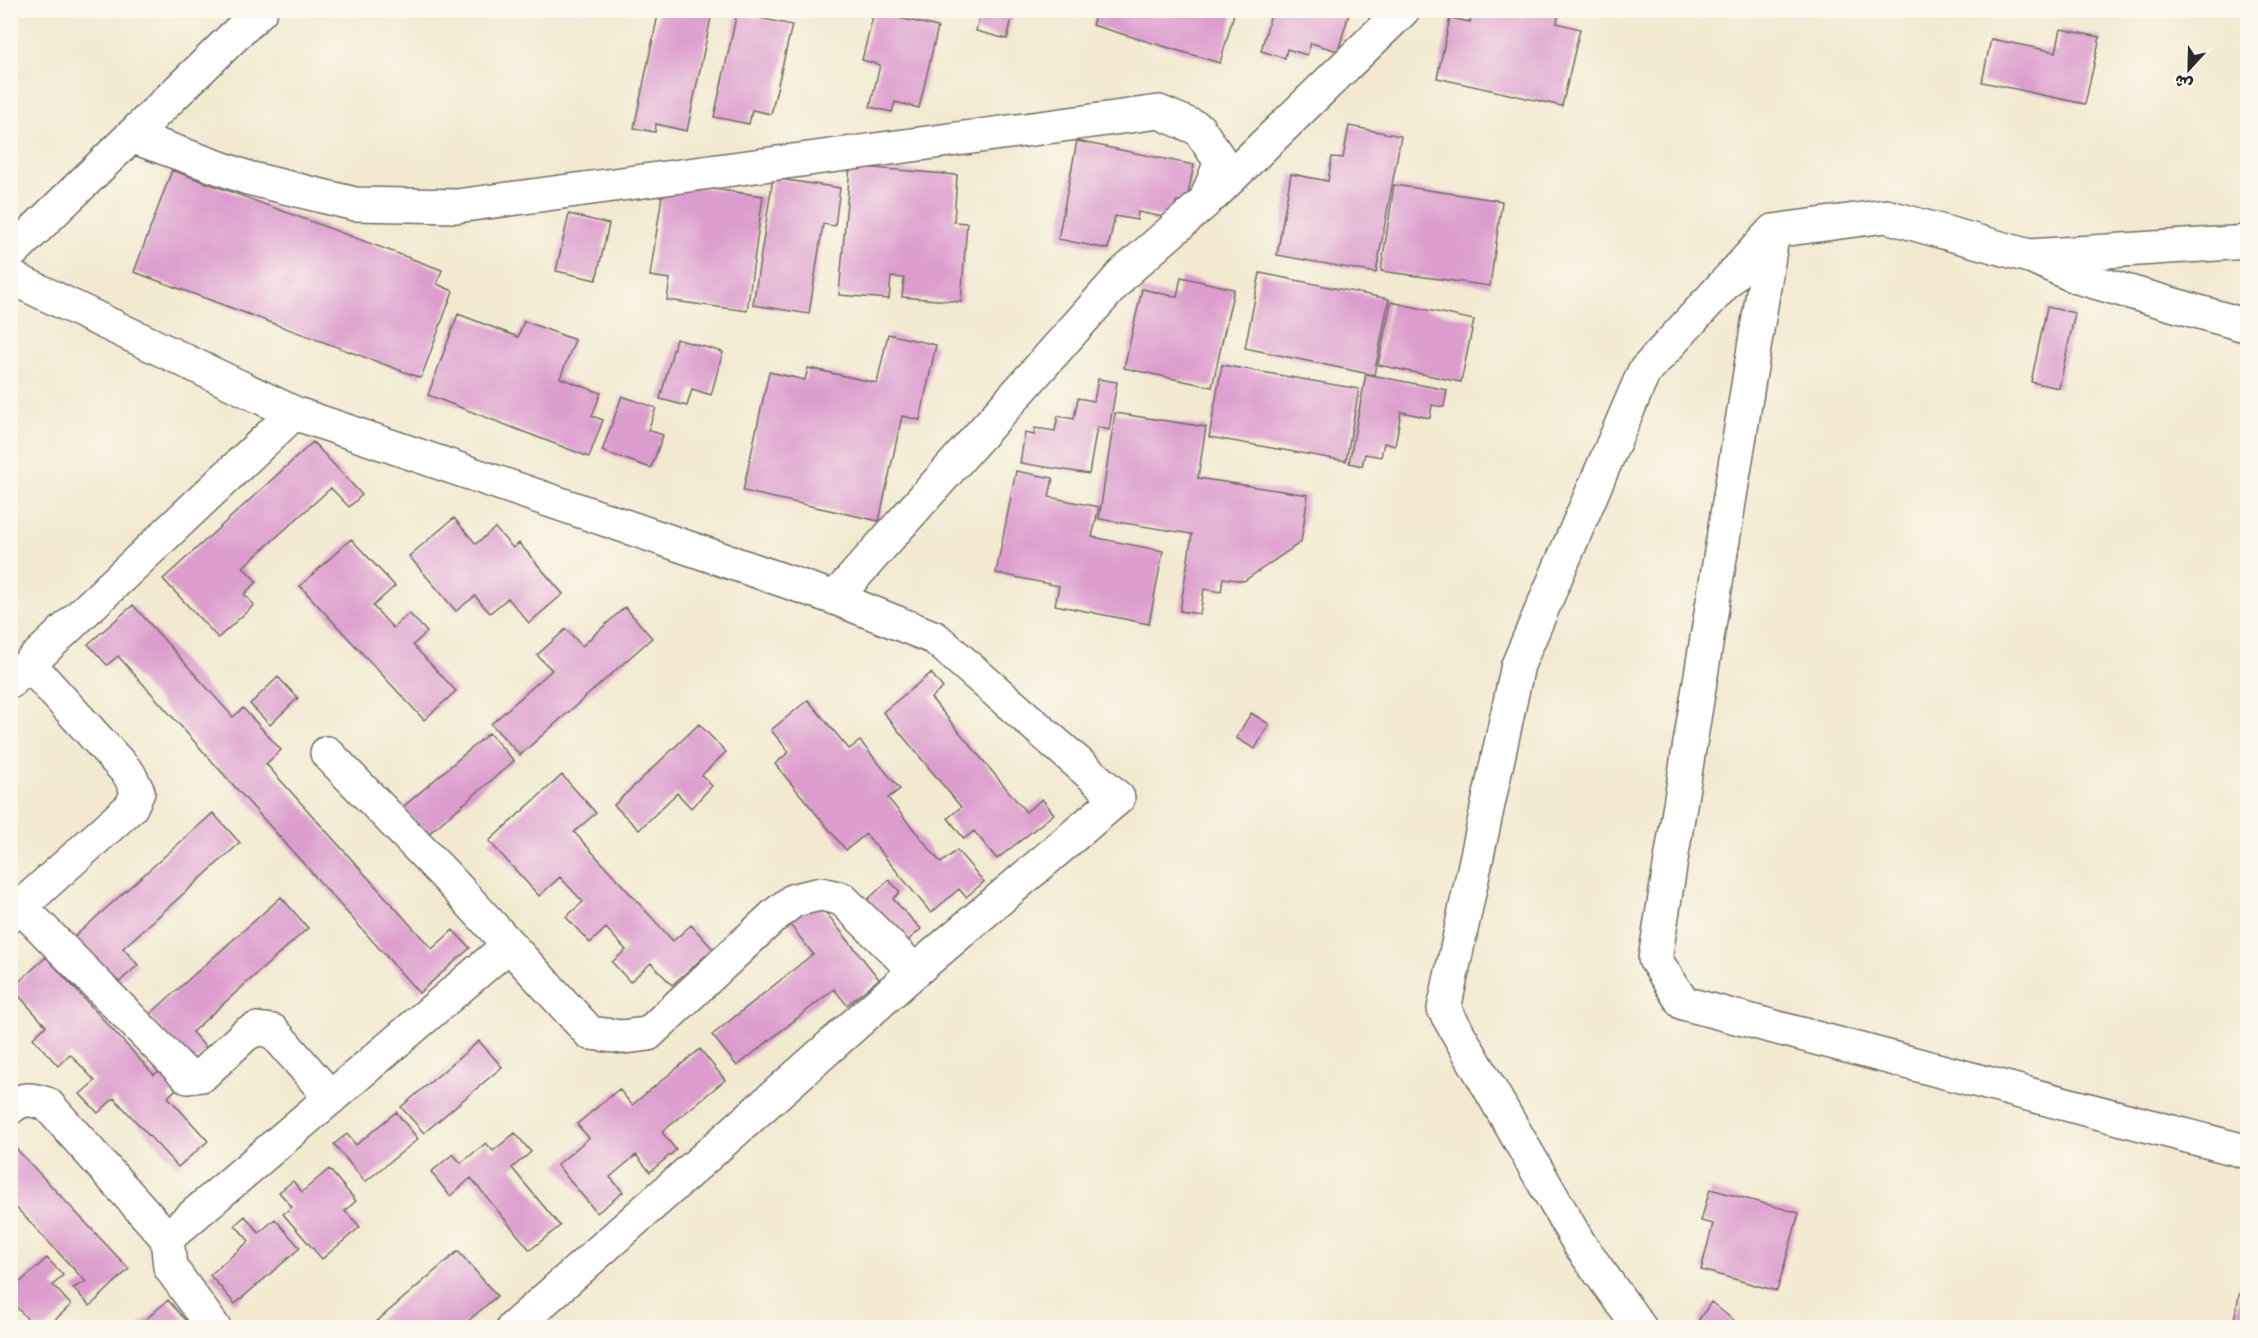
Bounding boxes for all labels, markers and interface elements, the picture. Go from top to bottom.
north arrow [2159,39,2219,99]
text: ش [2171,70,2195,96]

